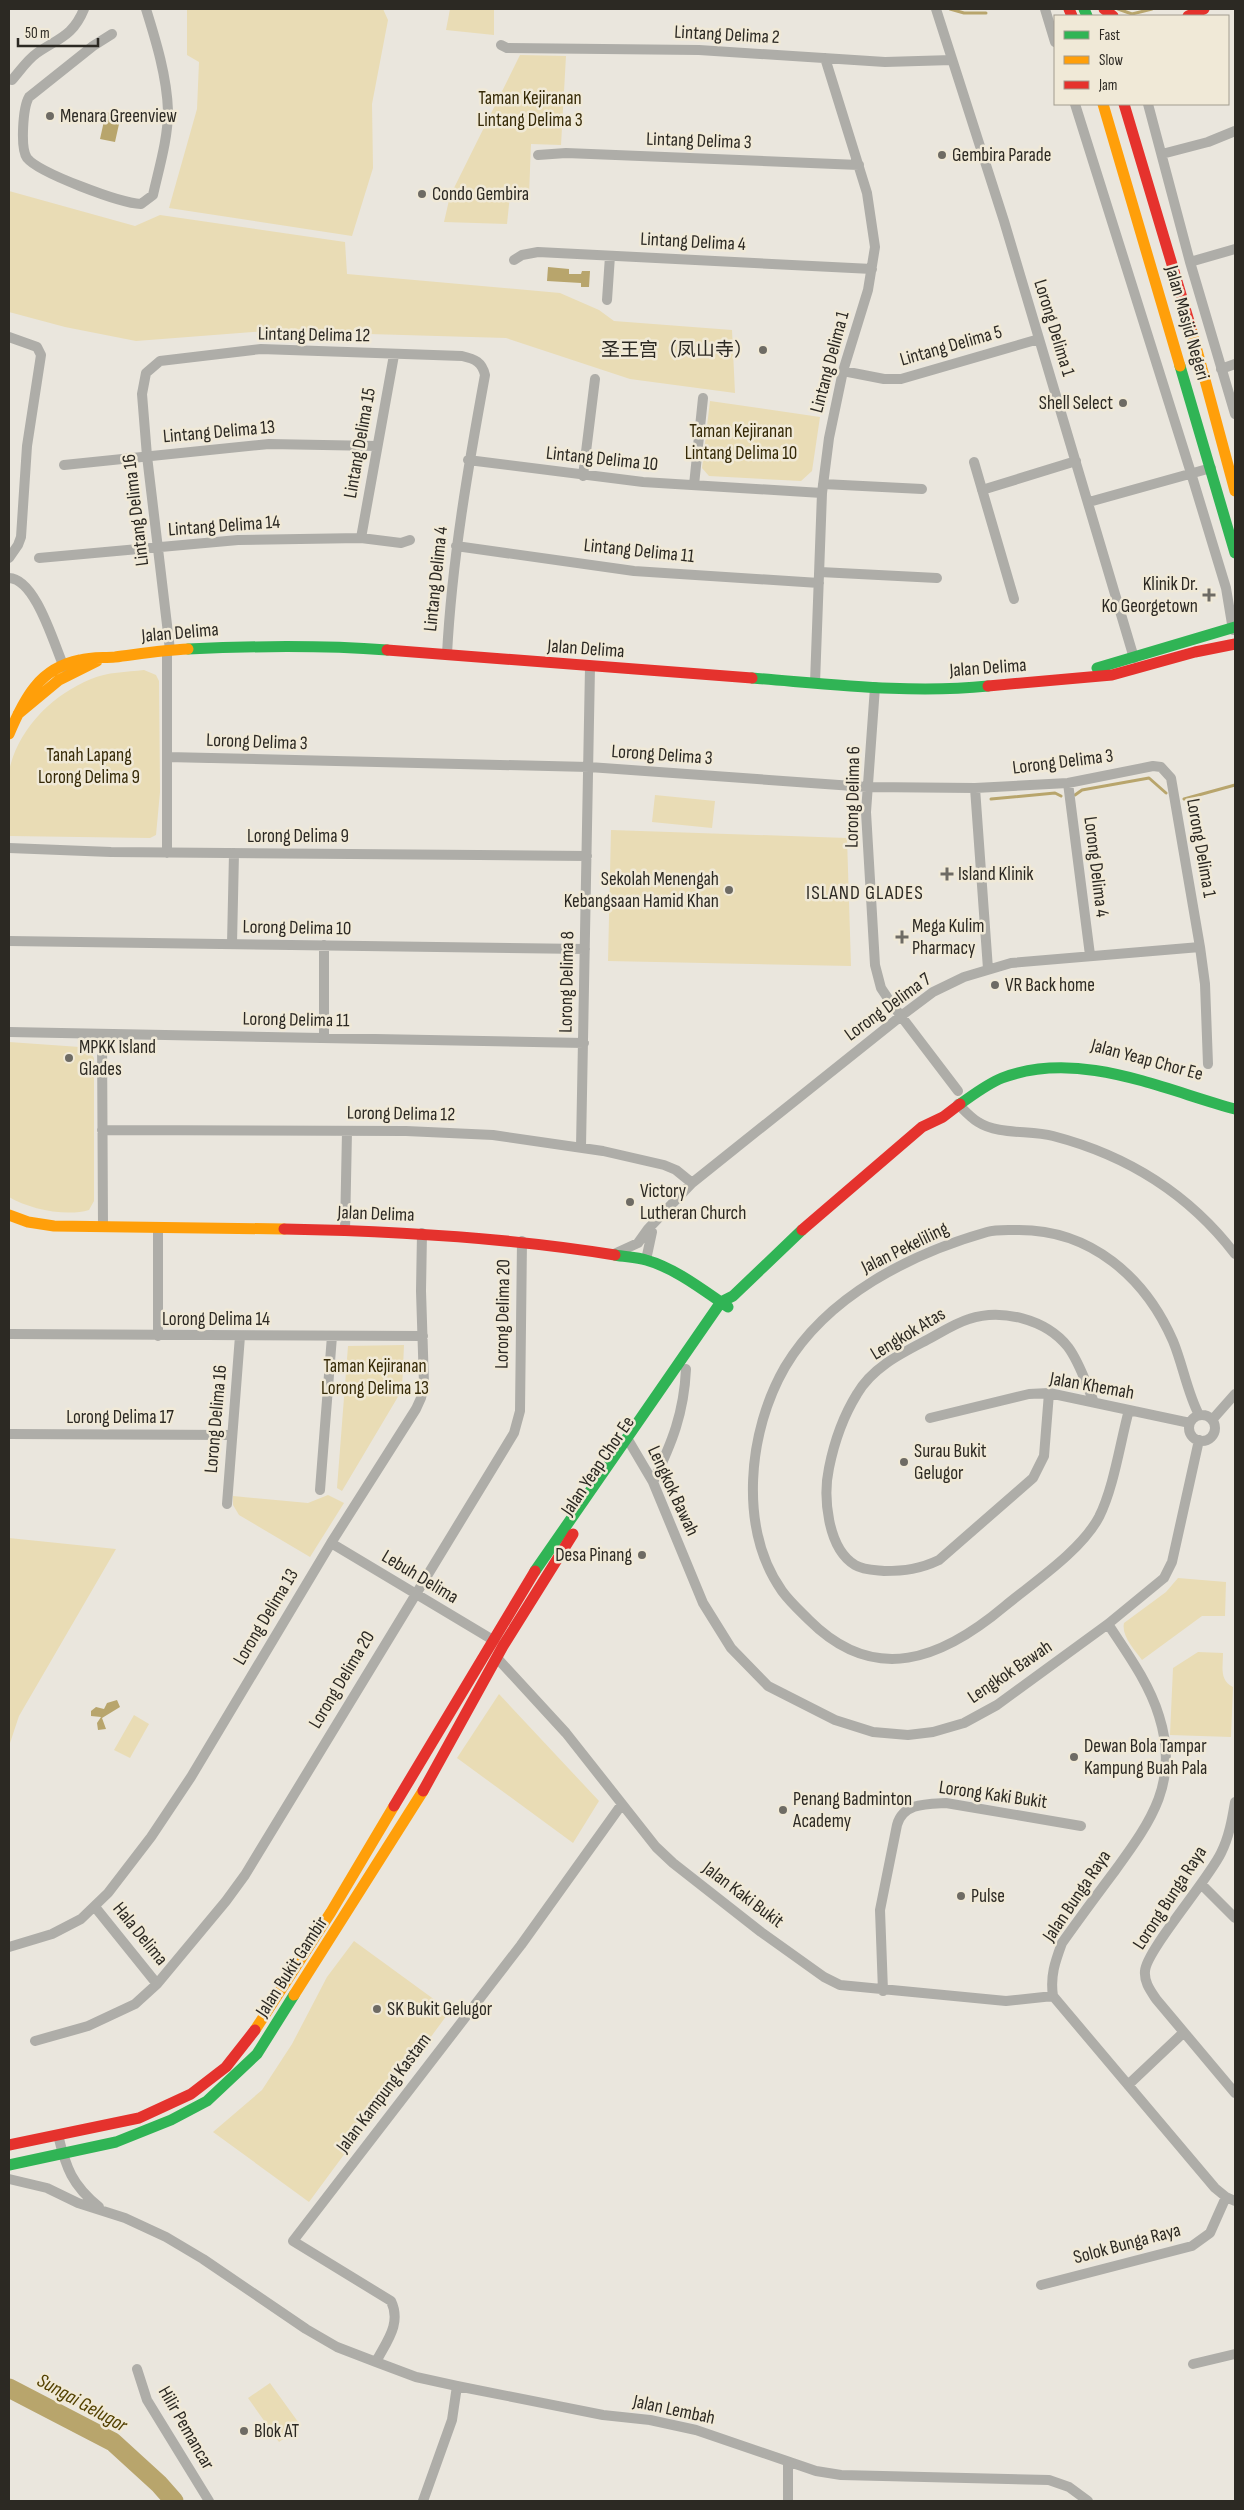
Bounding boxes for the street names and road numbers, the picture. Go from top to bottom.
street label: Lintang Delima 2 [674,21,780,49]
street label: Lintang Delima 3 [646,128,752,154]
street label: Lintang Delima 4 [640,228,746,256]
street label: Jalan Masjid Negeri [1159,262,1214,383]
street label: Lorong Delima 1 [1028,277,1080,380]
street label: Lintang Delima 1 [805,308,855,415]
street label: Lintang Delima 5 [897,320,1005,372]
street label: Lintang Delima 12 [258,323,370,347]
street label: Lintang Delima 15 [339,386,381,500]
street label: Lintang Delima 13 [162,416,276,448]
street label: Lintang Delima 10 [545,442,659,476]
street label: Lintang Delima 16 [118,453,154,567]
street label: Lintang Delima 14 [167,511,281,541]
street label: Lintang Delima 4 [419,525,453,633]
street label: Lintang Delima 11 [583,534,696,568]
street label: Jalan Delima [140,618,219,648]
street label: Jalan Delima [546,635,625,663]
street label: Jalan Delima [948,654,1027,682]
street label: Lorong Delima 3 [206,729,308,755]
street label: Lorong Delima 3 [611,740,713,770]
street label: Lorong Delima 3 [1011,744,1115,780]
street label: Lorong Delima 6 [841,746,865,848]
street label: Lorong Delima 1 [1181,797,1221,900]
street label: Lorong Delima 4 [1078,815,1114,919]
street label: Lorong Delima 9 [247,825,349,848]
street label: Lorong Delima 10 [243,916,351,940]
street label: Lorong Delima 8 [555,931,579,1033]
street label: Lorong Delima 7 [840,968,936,1046]
street label: Lorong Delima 11 [242,1008,350,1032]
street label: Jalan Yeap Chor Ee [1087,1034,1206,1086]
street label: Lorong Delima 12 [347,1102,455,1126]
street label: Jalan Delima [336,1201,415,1227]
street label: Jalan Pekeliling [857,1217,953,1279]
street label: Lorong Delima 20 [491,1259,515,1369]
street label: Lengkok Atas [866,1303,950,1365]
street label: Lorong Delima 14 [162,1308,270,1331]
street label: Lorong Delima 16 [200,1364,232,1474]
street label: Jalan Khemah [1047,1367,1136,1405]
street label: Lorong Delima 17 [66,1406,174,1429]
street label: Jalan Yeap Chor Ee [556,1412,640,1521]
street label: Lengkok Bawah [642,1442,704,1540]
street label: Lebuh Delima [377,1545,463,1609]
street label: Lorong Delima 13 [228,1565,304,1669]
street label: Lorong Delima 20 [304,1627,380,1733]
street label: Lengkok Bawah [963,1635,1057,1709]
street label: Lorong Kaki Bukit [937,1776,1049,1814]
street label: Lorong Bunga Raya [1128,1842,1212,1954]
street label: Jalan Bunga Raya [1037,1846,1116,1947]
street label: Jalan Kaki Bukit [697,1856,788,1933]
street label: Hala Delima [108,1898,172,1970]
street label: Jalan Bukit Gambir [250,1912,333,2022]
street label: Jalan Kampung Kastam [331,2029,436,2158]
street label: Solok Bunga Raya [1071,2219,1183,2269]
street label: Hilir Pemancar [153,2382,219,2474]
street label: Jalan Lembah [630,2390,717,2430]

